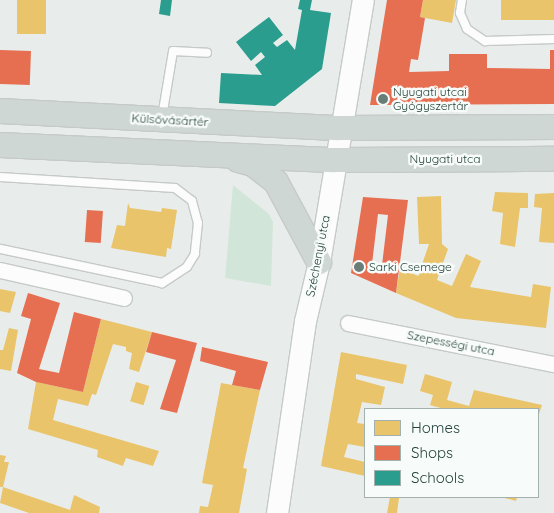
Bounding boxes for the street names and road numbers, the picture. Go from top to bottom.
street label: Külsővásártér [131,111,209,129]
street label: Nyugati utca [409,152,481,166]
street label: Széchenyi utca [303,214,333,298]
street label: Szepességi utca [406,327,496,359]

